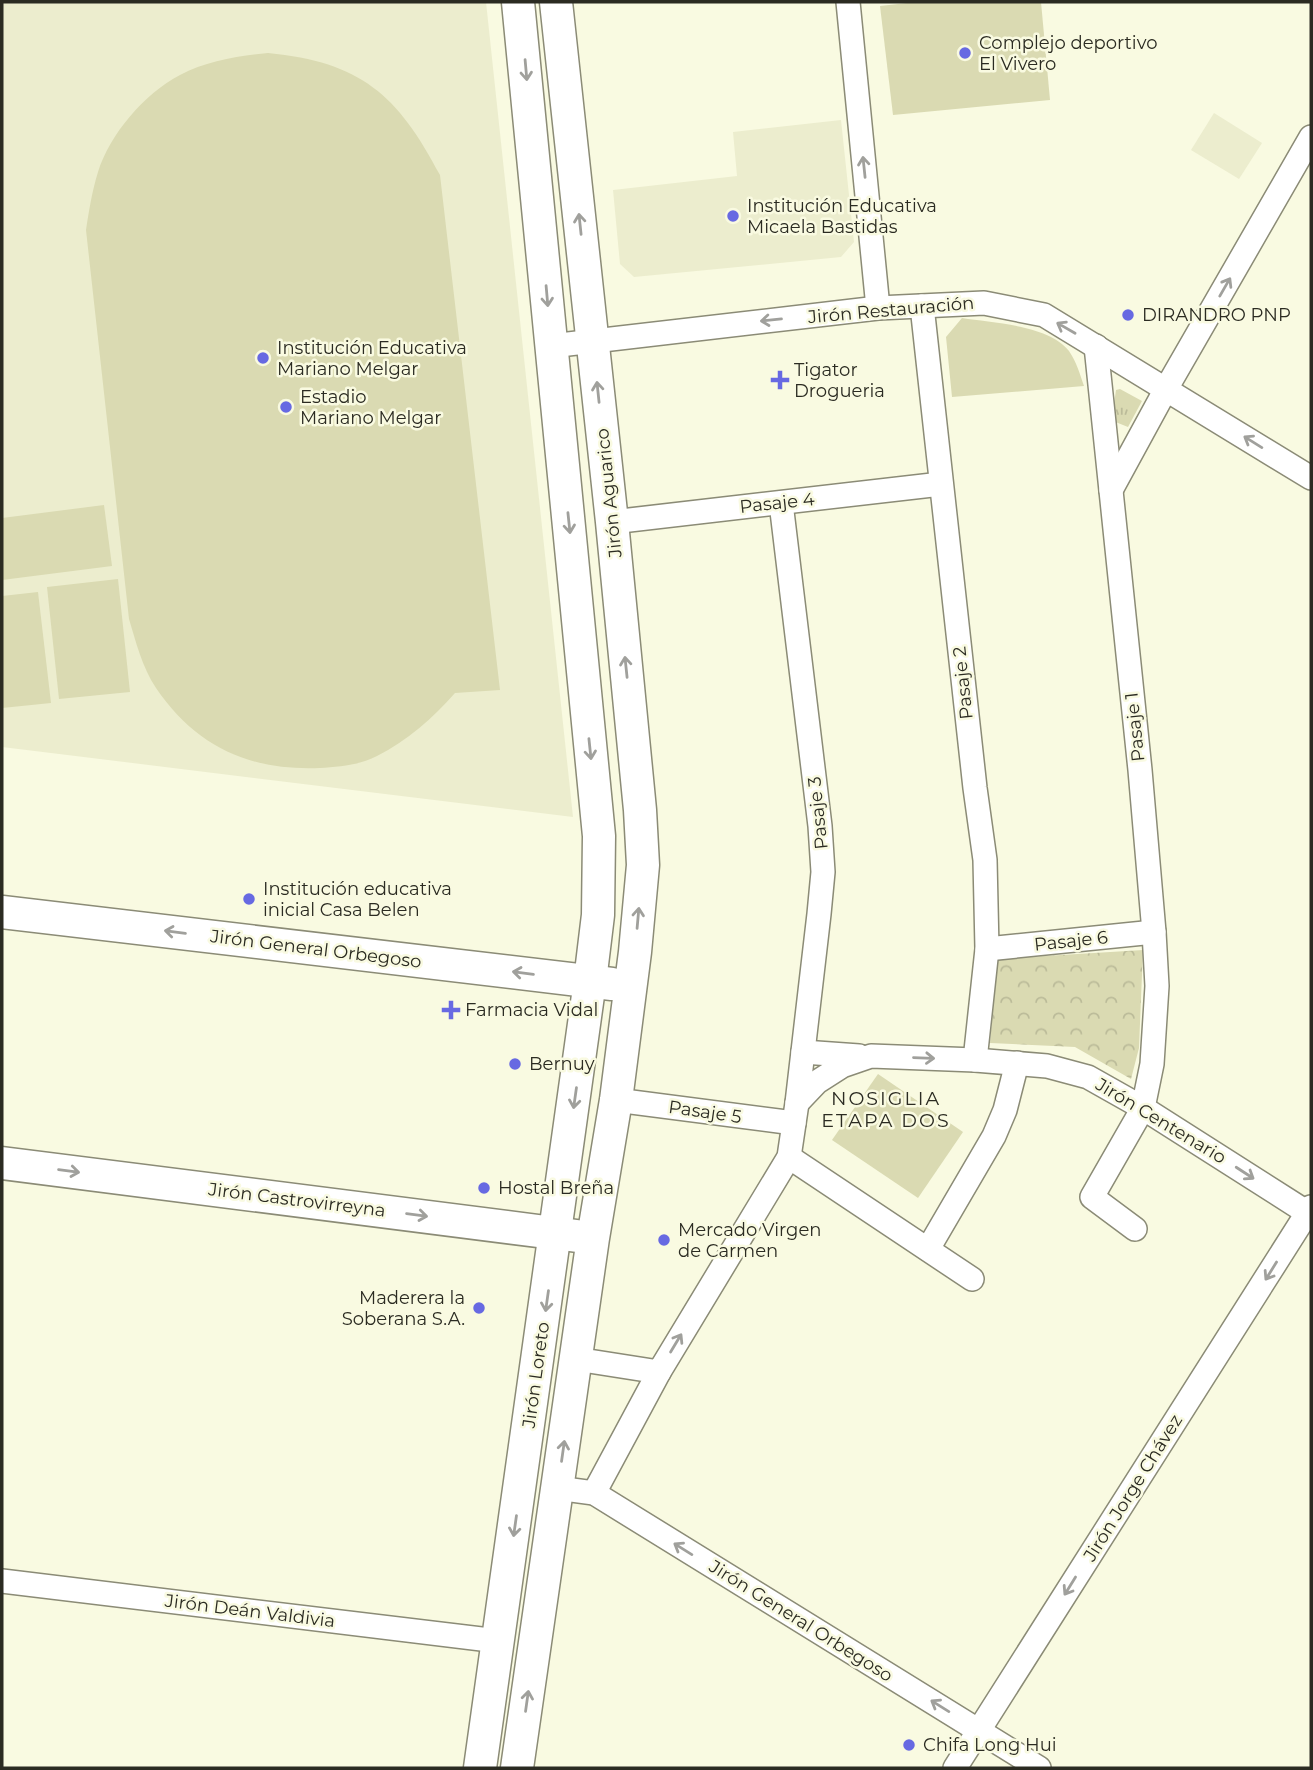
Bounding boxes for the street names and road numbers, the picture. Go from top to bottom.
street label: Jirón Restauración [806,292,975,328]
street label: Jirón Aguarico [591,427,627,560]
street label: Pasaje 4 [739,488,816,518]
street label: Pasaje 2 [948,645,978,721]
street label: Pasaje 1 [1120,691,1150,763]
street label: Pasaje 3 [803,775,833,851]
street label: Jirón General Orbegoso [208,925,423,973]
street label: Pasaje 6 [1033,926,1109,956]
street label: Jirón Centenario [1091,1073,1230,1169]
street label: Pasaje 5 [667,1096,743,1128]
street label: Jirón Castrovirreyna [206,1178,387,1222]
street label: Jirón Loreto [518,1321,554,1430]
street label: Jirón Jorge Chávez [1078,1410,1187,1566]
street label: Jirón General Orbegoso [704,1555,897,1687]
street label: Jirón Deán Valdivia [163,1590,336,1632]

